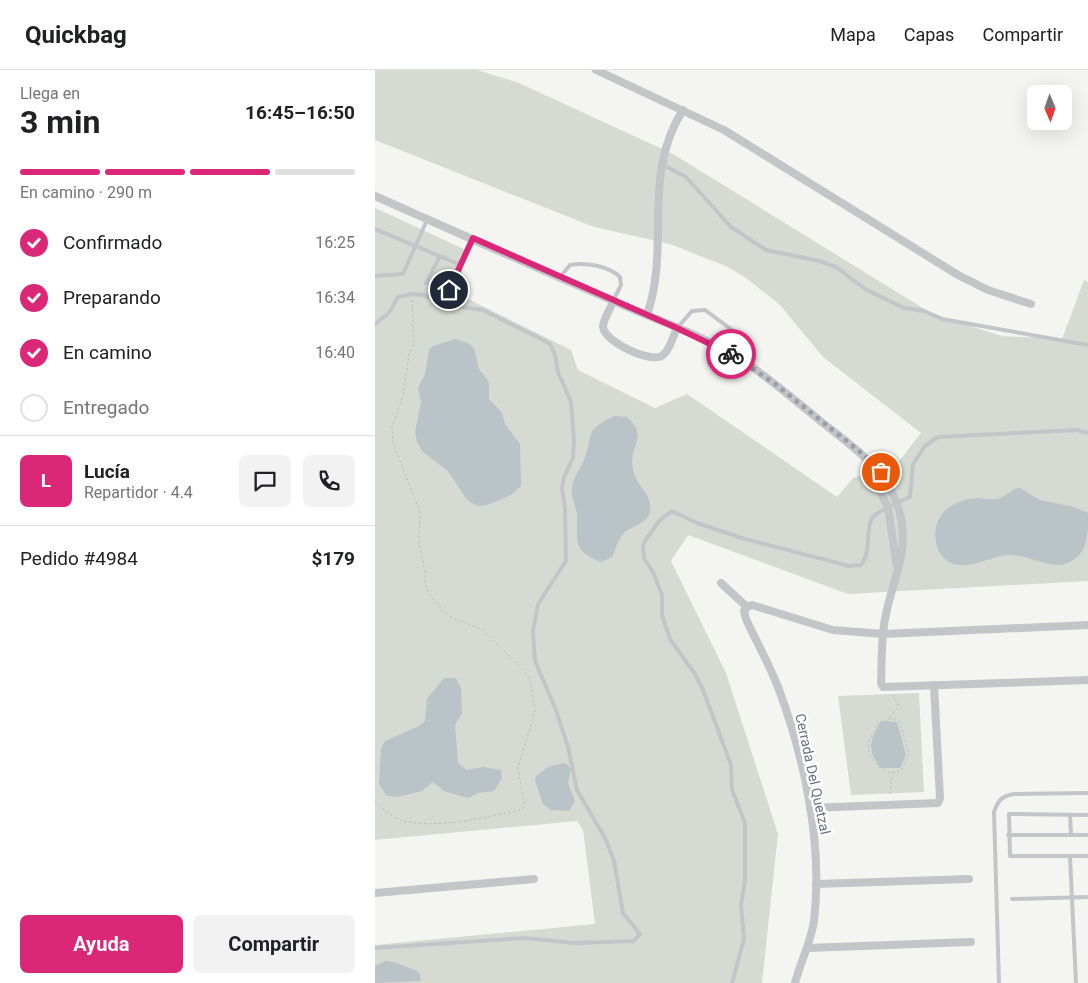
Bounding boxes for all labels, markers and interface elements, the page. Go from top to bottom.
text: Quickbag [25,21,127,49]
text: Mapa [830,24,876,45]
text: Capas [904,24,954,45]
text: Compartir [982,24,1063,45]
text: Llega en [20,84,80,103]
north arrow [1027,85,1073,130]
map controls [1027,85,1072,130]
text: 16:45–16:50 [245,101,355,124]
text: 3 min [20,103,100,141]
text: En camino · 290 m [20,183,152,202]
icon: check [20,229,48,257]
text: Confirmado [63,231,162,254]
text: 16:25 [315,233,355,252]
pin [428,269,470,311]
icon: home [435,276,463,304]
icon: check [20,284,48,312]
text: Preparando [63,286,161,309]
text: 16:34 [315,288,355,307]
courier [706,329,756,379]
icon: check [20,339,48,367]
icon: bike [717,340,745,368]
text: En camino [63,341,152,364]
text: 16:40 [315,343,355,362]
text: Entregado [63,396,149,419]
pin [860,451,902,493]
button: chat [239,455,291,507]
button: phone [303,455,355,507]
icon: bag [867,458,895,486]
text: Lucía [84,460,130,483]
text: L [41,469,51,492]
text: Repartidor · 4.4 [84,483,193,502]
text: Pedido #4984 [20,547,138,570]
text: $179 [311,547,355,570]
street label: Cerrada Del Quetzal [792,712,834,836]
button: Ayuda [20,915,183,973]
button: Compartir [193,915,355,973]

